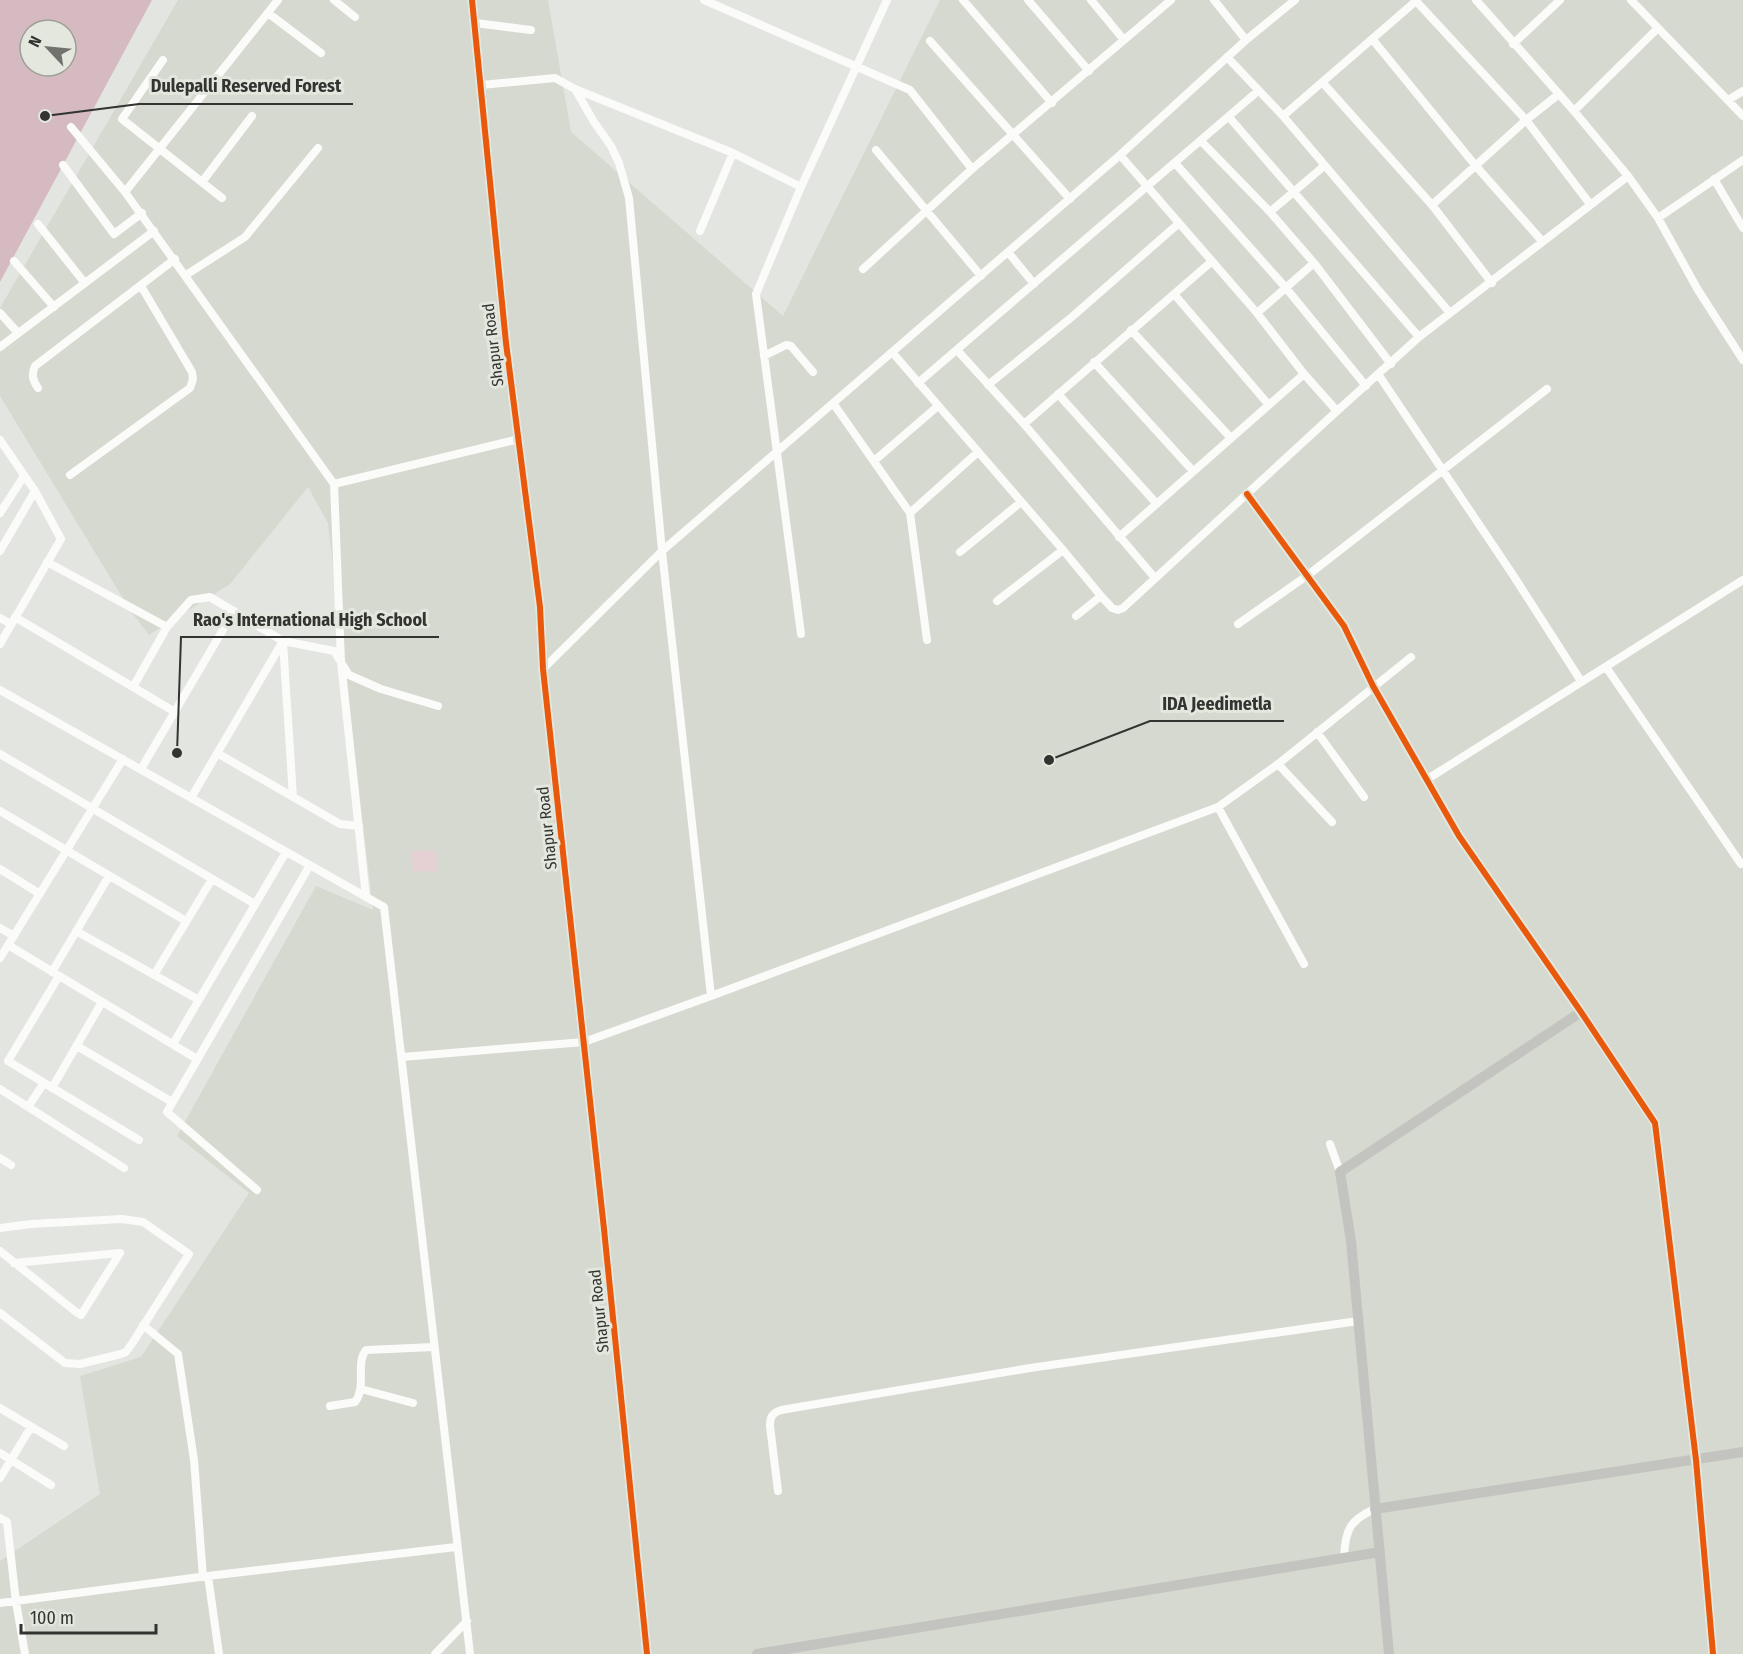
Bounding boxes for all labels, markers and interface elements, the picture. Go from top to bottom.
north arrow [18,18,78,78]
text: N [24,33,46,50]
callout: Dulepalli Reserved Forest [139,68,353,104]
text: Dulepalli Reserved Forest [151,75,342,97]
street label: Shapur Road [478,302,508,388]
callout: Rao's International High School [181,601,439,637]
text: Rao's International High School [193,609,427,631]
callout: IDA Jeedimetla [1150,685,1284,721]
text: IDA Jeedimetla [1162,693,1272,715]
street label: Shapur Road [533,785,561,871]
street label: Shapur Road [585,1268,613,1354]
scale bar [21,1597,156,1635]
text: 100 m [30,1607,74,1629]

